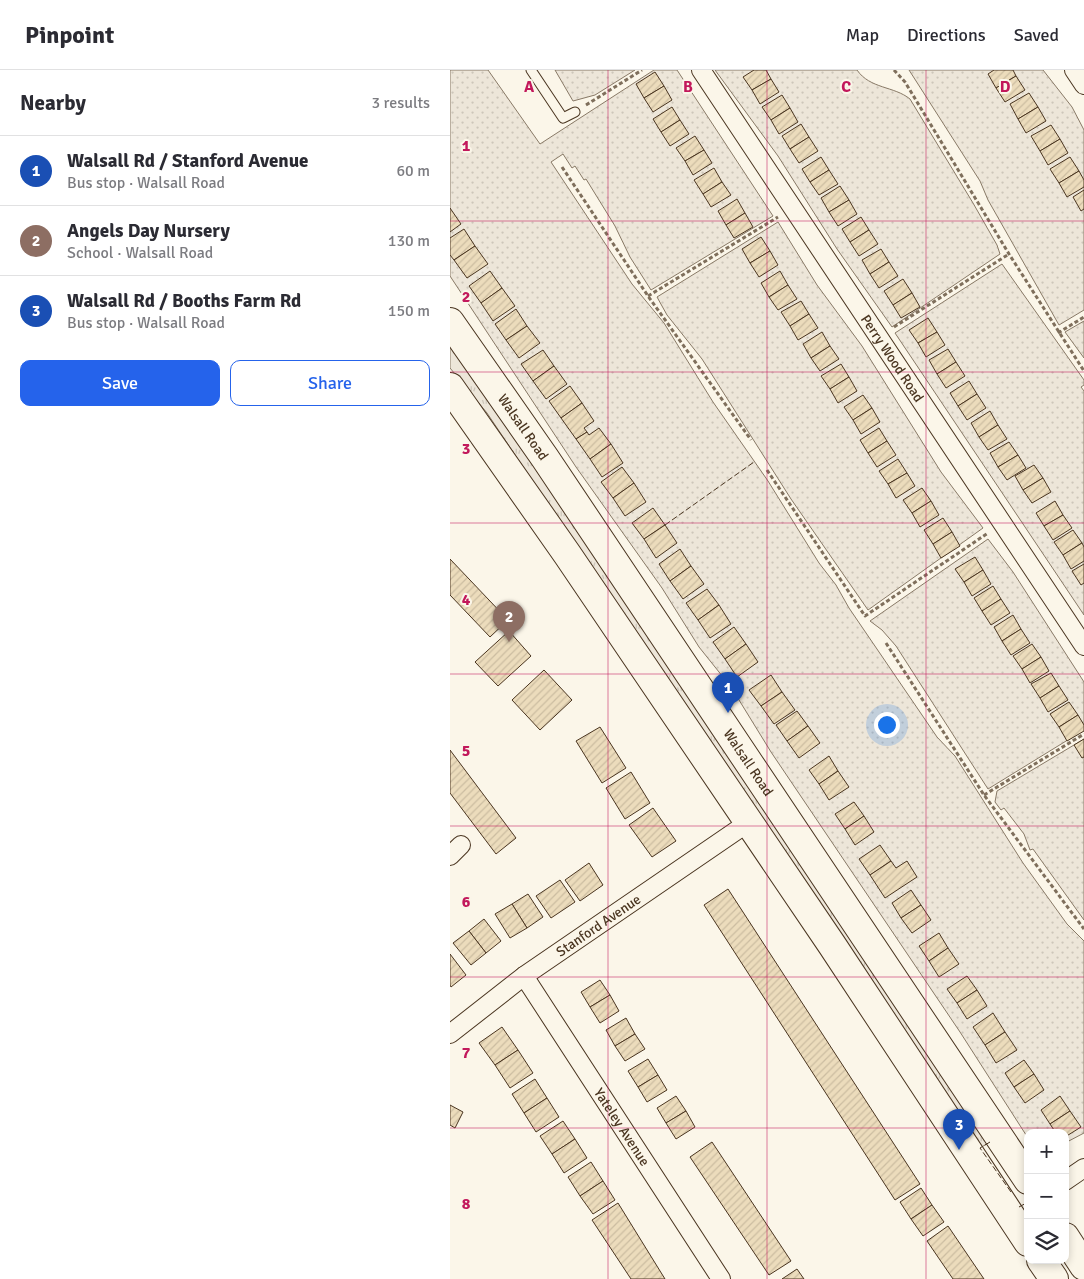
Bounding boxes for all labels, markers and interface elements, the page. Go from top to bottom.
text: Pinpoint [25,20,114,50]
text: Map [846,24,879,46]
text: Directions [907,24,986,46]
text: Saved [1014,24,1059,46]
text: A [524,77,535,97]
text: B [683,77,693,97]
text: C [841,77,851,97]
text: D [1000,77,1011,97]
text: Nearby [20,90,86,116]
text: 3 results [371,93,430,113]
text: 1 [462,136,471,156]
text: Walsall Rd / Stanford Avenue [67,149,309,173]
text: 1 [32,161,40,181]
text: 60 m [396,161,430,181]
text: Bus stop · Walsall Road [67,173,225,193]
text: Angels Day Nursery [67,219,230,243]
text: 2 [32,231,40,251]
text: 130 m [388,231,430,251]
text: School · Walsall Road [67,243,213,263]
text: 2 [462,287,470,307]
text: Walsall Rd / Booths Farm Rd [67,289,301,313]
text: 3 [32,301,40,321]
text: 150 m [388,301,430,321]
street label: Perry Wood Road [857,311,928,405]
text: Bus stop · Walsall Road [67,313,225,333]
button: Save [20,360,220,406]
button: Share [230,360,430,406]
street label: Walsall Road [494,391,552,463]
text: 3 [462,439,470,459]
text: 4 [462,590,471,610]
pin: 2 [493,601,525,642]
pin: 1 [712,672,744,713]
your location [874,712,900,738]
street label: Walsall Road [720,726,777,799]
text: 5 [462,741,470,761]
street label: Stanford Avenue [553,890,644,960]
text: 6 [462,892,471,912]
text: 7 [462,1043,471,1063]
street label: Yateley Avenue [591,1085,654,1169]
pin: 3 [943,1109,975,1150]
map controls [1024,1129,1069,1264]
button: + [1024,1129,1069,1174]
button: − [1024,1174,1069,1219]
text: 8 [462,1194,471,1214]
button: layers [1024,1219,1069,1264]

